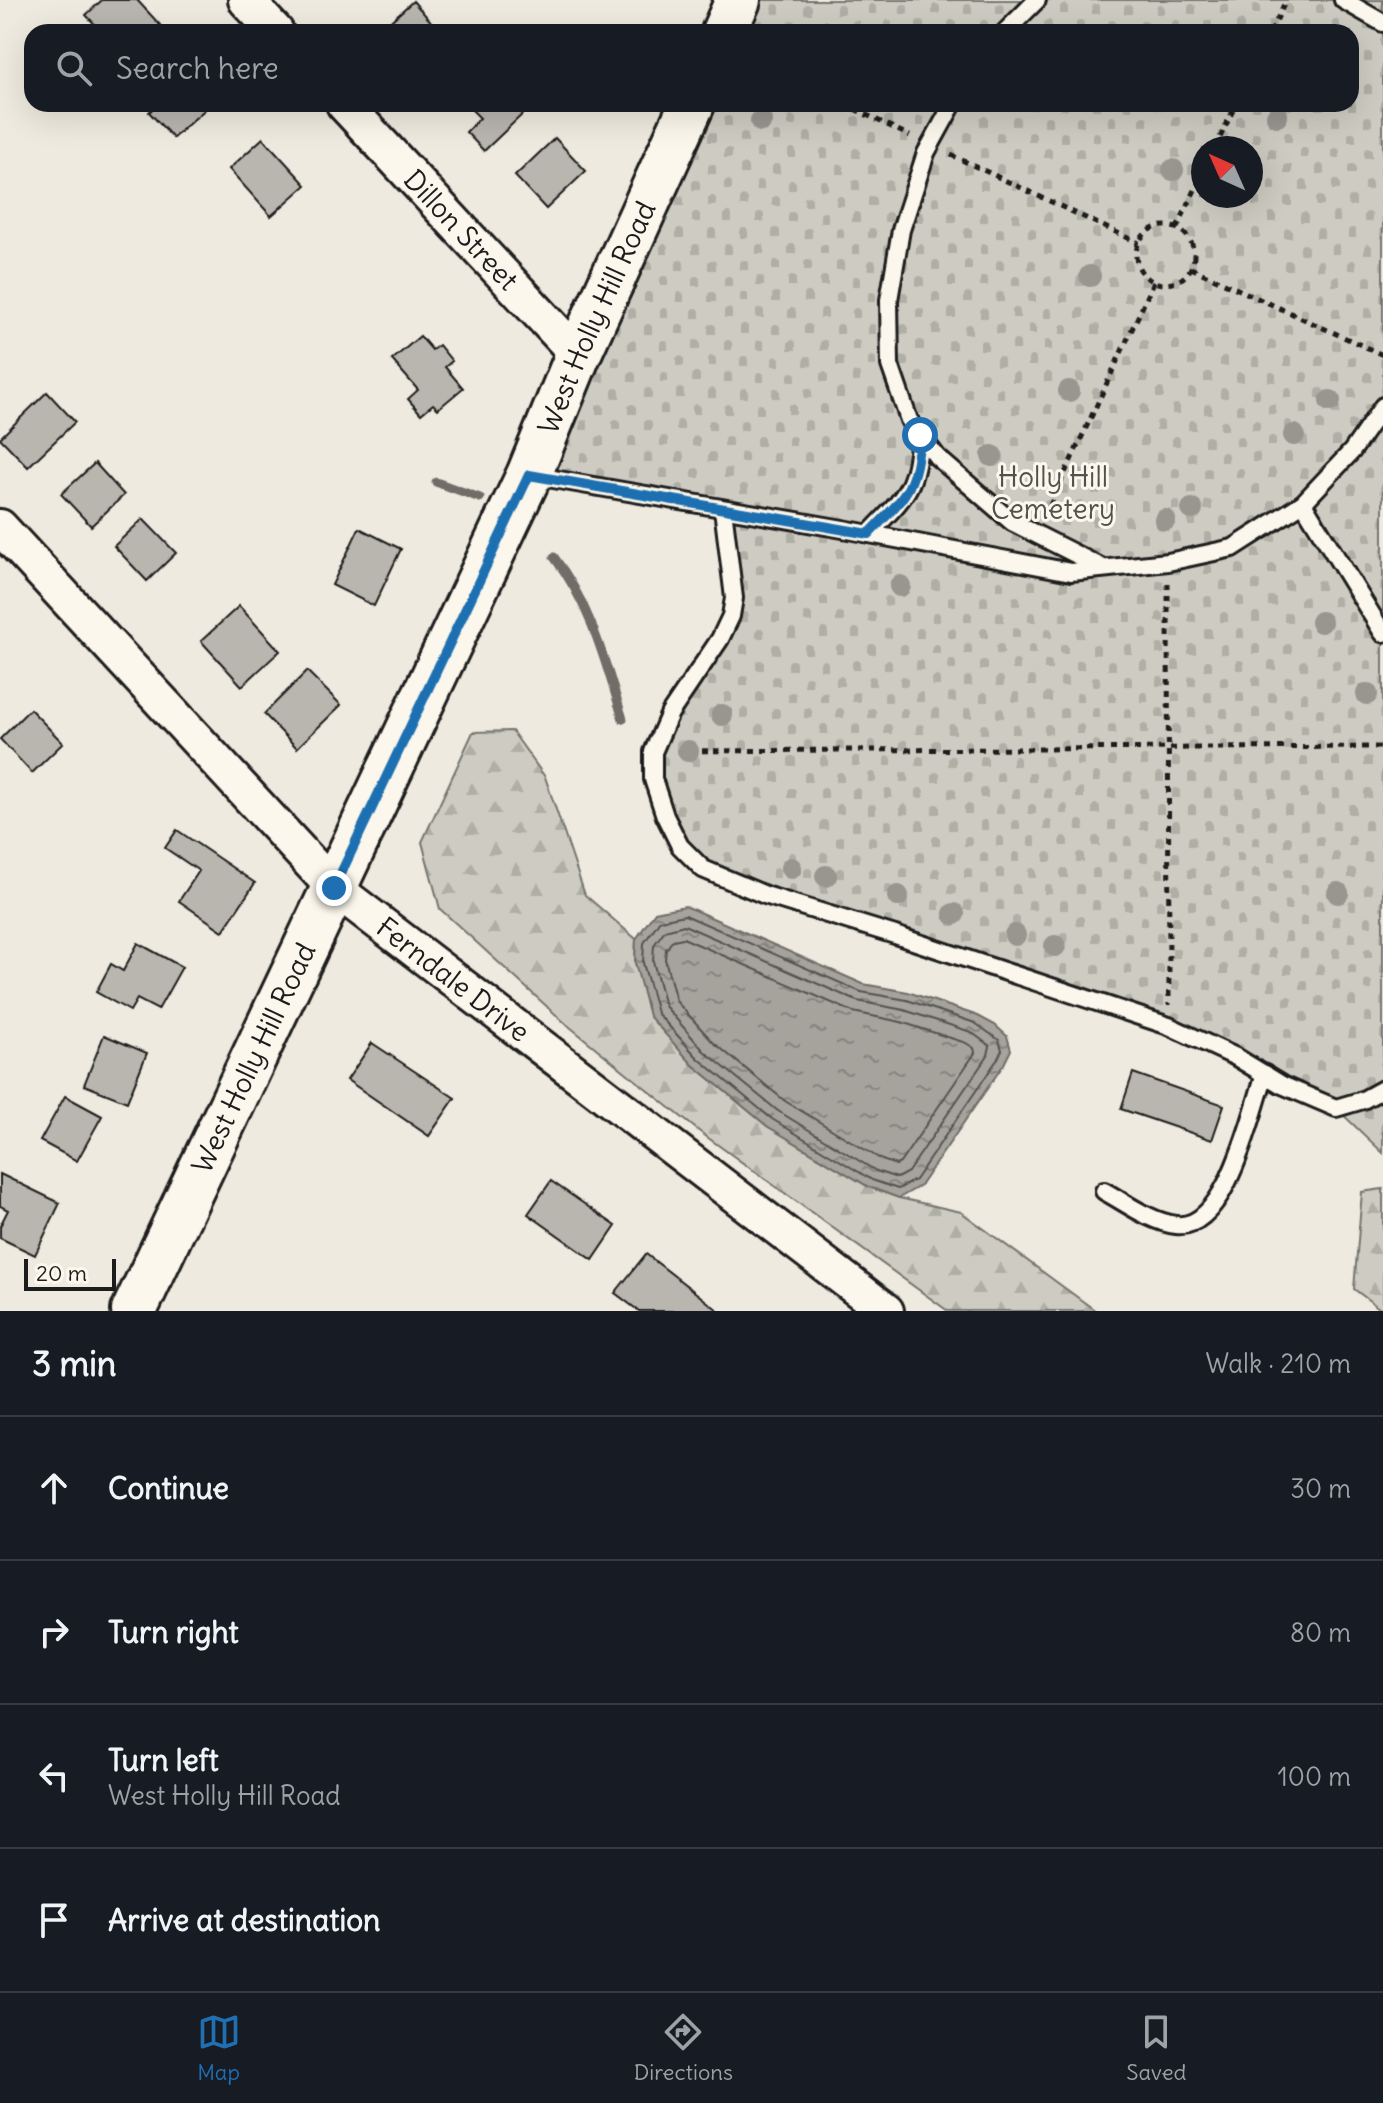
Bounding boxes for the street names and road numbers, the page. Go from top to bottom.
street label: Dillon Street [396,162,526,298]
street label: West Holly Hill Road [530,195,663,439]
street label: Ferndale Drive [369,909,537,1050]
street label: West Holly Hill Road [184,937,323,1179]

